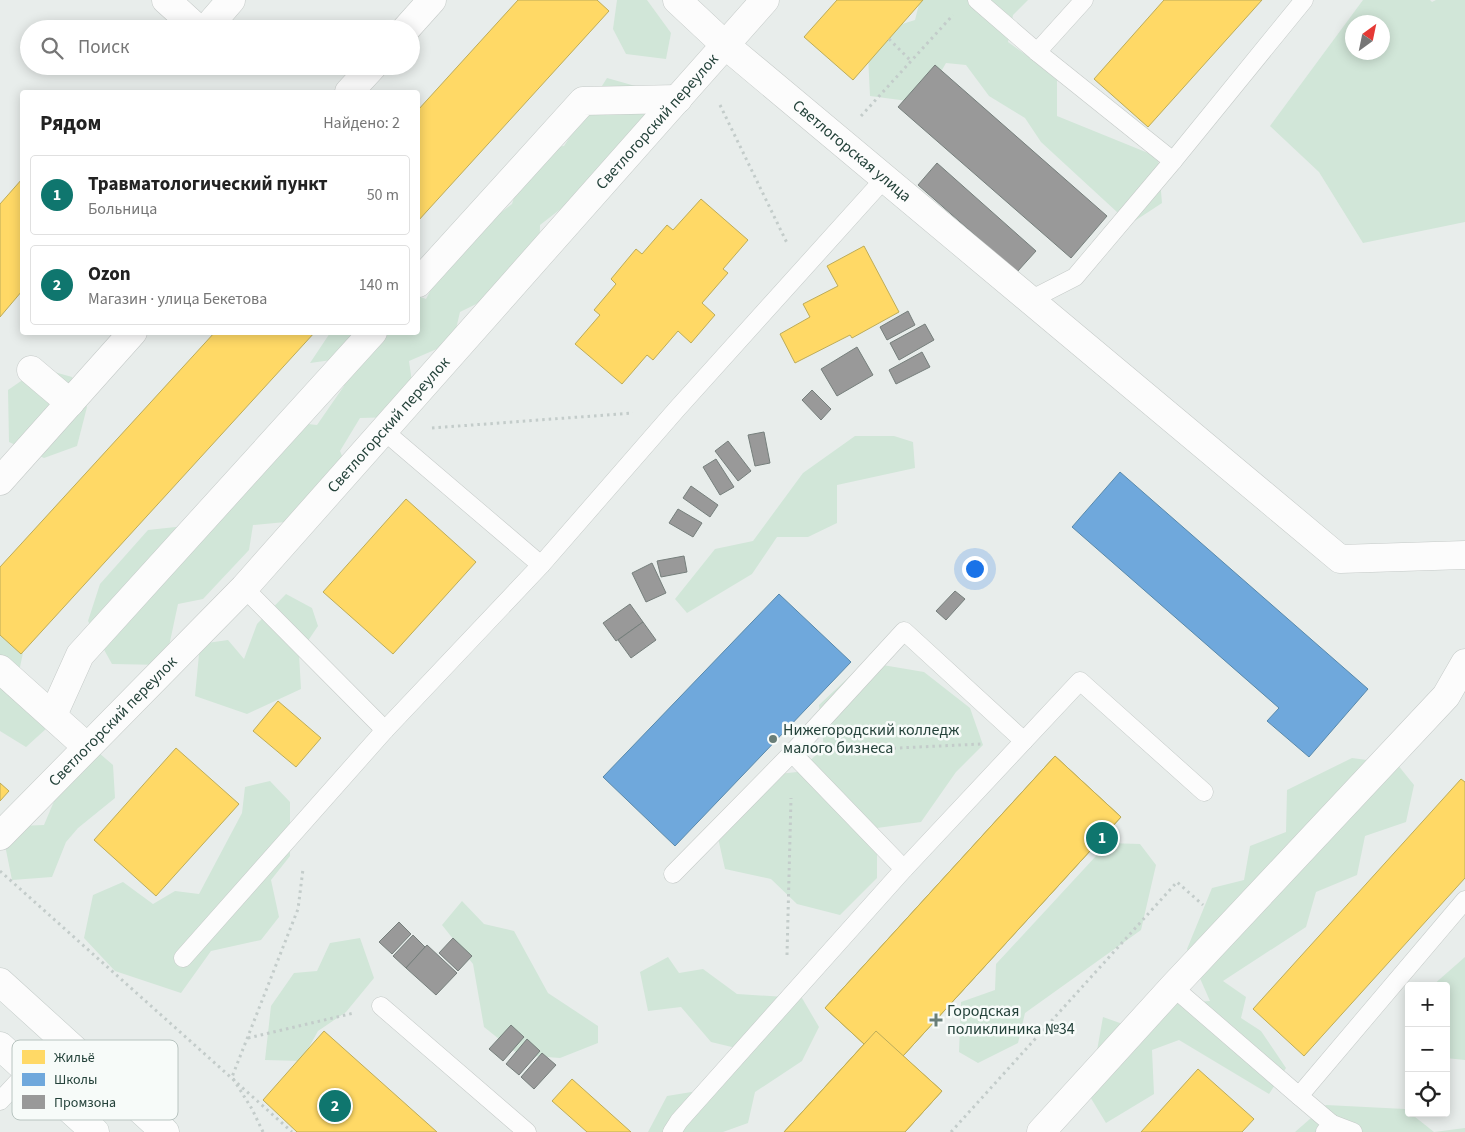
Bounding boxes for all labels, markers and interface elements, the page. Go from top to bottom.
north arrow [1345,15,1390,60]
search box [20,20,420,75]
icon: search [38,34,66,62]
text: Поиск [78,34,129,61]
street label: Светлогорский переулок [591,49,724,194]
street label: Светлогорская улица [788,95,916,207]
text: Рядом [40,108,101,138]
text: Найдено: 2 [323,112,400,134]
text: Травматологический пункт [88,171,328,198]
text: 1 [53,184,61,206]
text: 50 m [367,184,399,206]
text: Больница [88,198,157,220]
text: Ozon [88,261,131,288]
text: 2 [53,274,61,296]
text: 140 m [359,274,399,296]
text: Магазин · улица Бекетова [88,288,267,310]
street label: Светлогорский переулок [322,352,455,498]
your location [962,556,988,582]
street label: Светлогорский переулок [44,651,182,791]
place label: Нижегородский колледж малого бизнеса [783,719,959,759]
marker: Нижегородский колледж малого бизнеса [767,733,779,745]
pin: 1 [1086,819,1118,857]
map controls [1405,982,1450,1117]
button: + [1405,982,1450,1027]
place label: Городская поликлиника №34 [947,1000,1075,1040]
marker: Городская поликлиника №34 [929,1013,943,1027]
button: − [1405,1027,1450,1072]
legend [12,1040,178,1120]
text: Жильё [54,1048,95,1068]
text: Школы [54,1070,97,1090]
button: locate [1405,1072,1450,1117]
pin: 2 [319,1087,351,1125]
text: Промзона [54,1093,116,1113]

